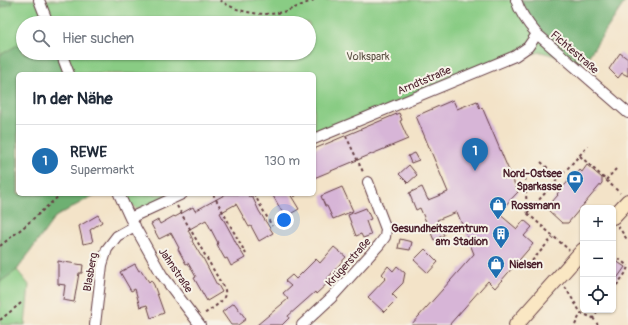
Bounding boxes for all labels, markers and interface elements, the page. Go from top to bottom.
search box [16,16,316,60]
icon: search [30,27,52,49]
street label: Fichtestraße [548,28,602,77]
text: Hier suchen [62,29,134,48]
park label: Volkspark [346,50,390,63]
street label: Arndtstraße [395,63,453,98]
text: In der Nähe [32,88,113,109]
pin: 1 [462,138,488,171]
text: REWE [70,143,107,162]
text: 1 [42,153,48,169]
text: 130 m [264,153,300,169]
text: Supermarkt [70,162,134,178]
place label: Nord-Ostsee Sparkasse [503,167,563,193]
bank icon: Nord-Ostsee Sparkasse [565,169,585,194]
shop icon: Rossmann [488,195,508,220]
place label: Rossmann [511,199,560,212]
map controls [580,205,616,313]
button: + [580,205,616,241]
your location [274,210,294,230]
place label: Gesundheitszentrum am Stadion [391,222,488,248]
building icon: Gesundheitszentrum am Stadion [491,224,511,249]
street label: Krügerstraße [323,235,374,289]
button: − [580,241,616,277]
street label: Jahnstraße [156,245,196,296]
street label: Blasberg [81,251,100,293]
shop icon: Nielsen [486,254,506,279]
place label: Nielsen [509,258,543,271]
button: locate [580,277,616,313]

